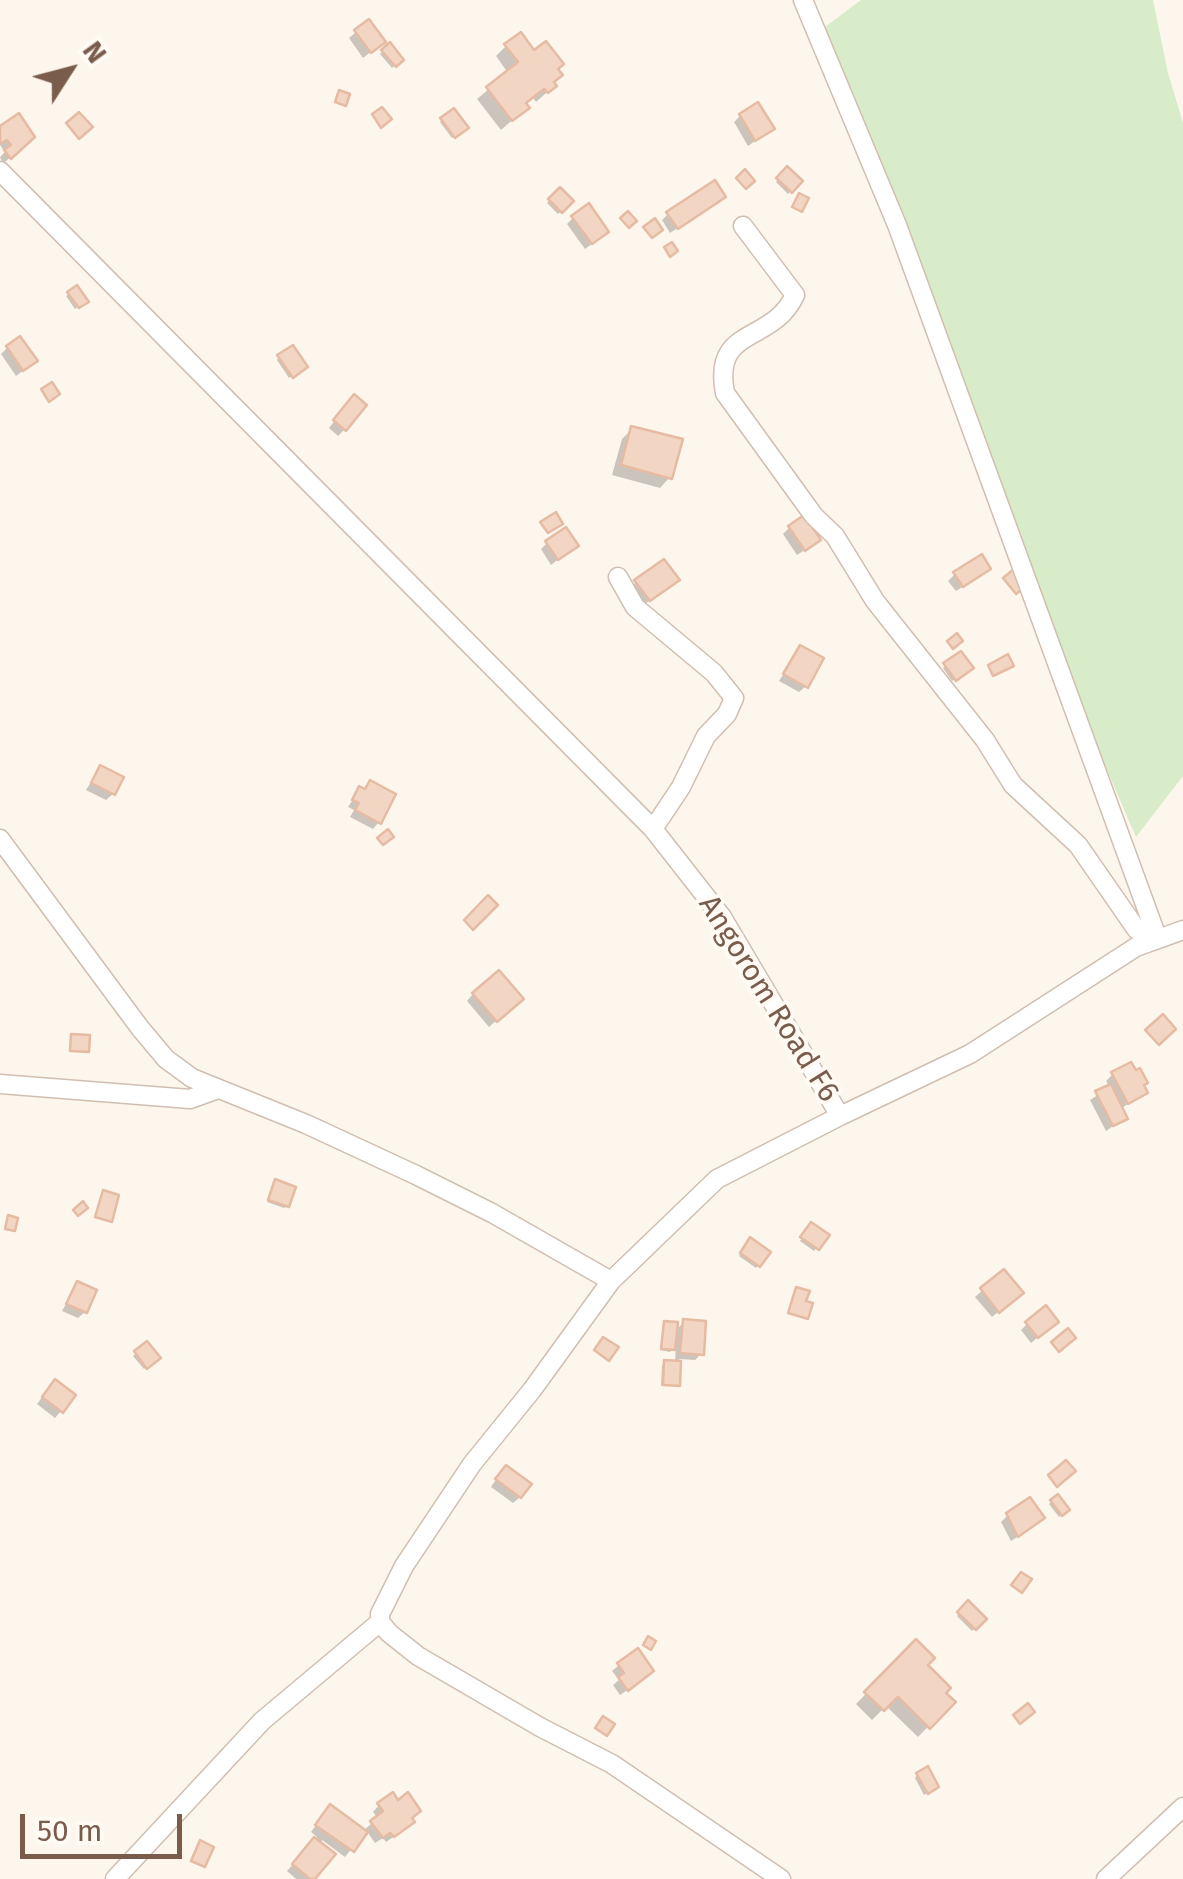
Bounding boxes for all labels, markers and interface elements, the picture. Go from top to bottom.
north arrow [20,20,120,120]
text: N [76,35,113,69]
street label: Angorom Road F6 [690,889,846,1109]
scale bar [25,1794,188,1856]
text: 50 m [37,1813,102,1849]

